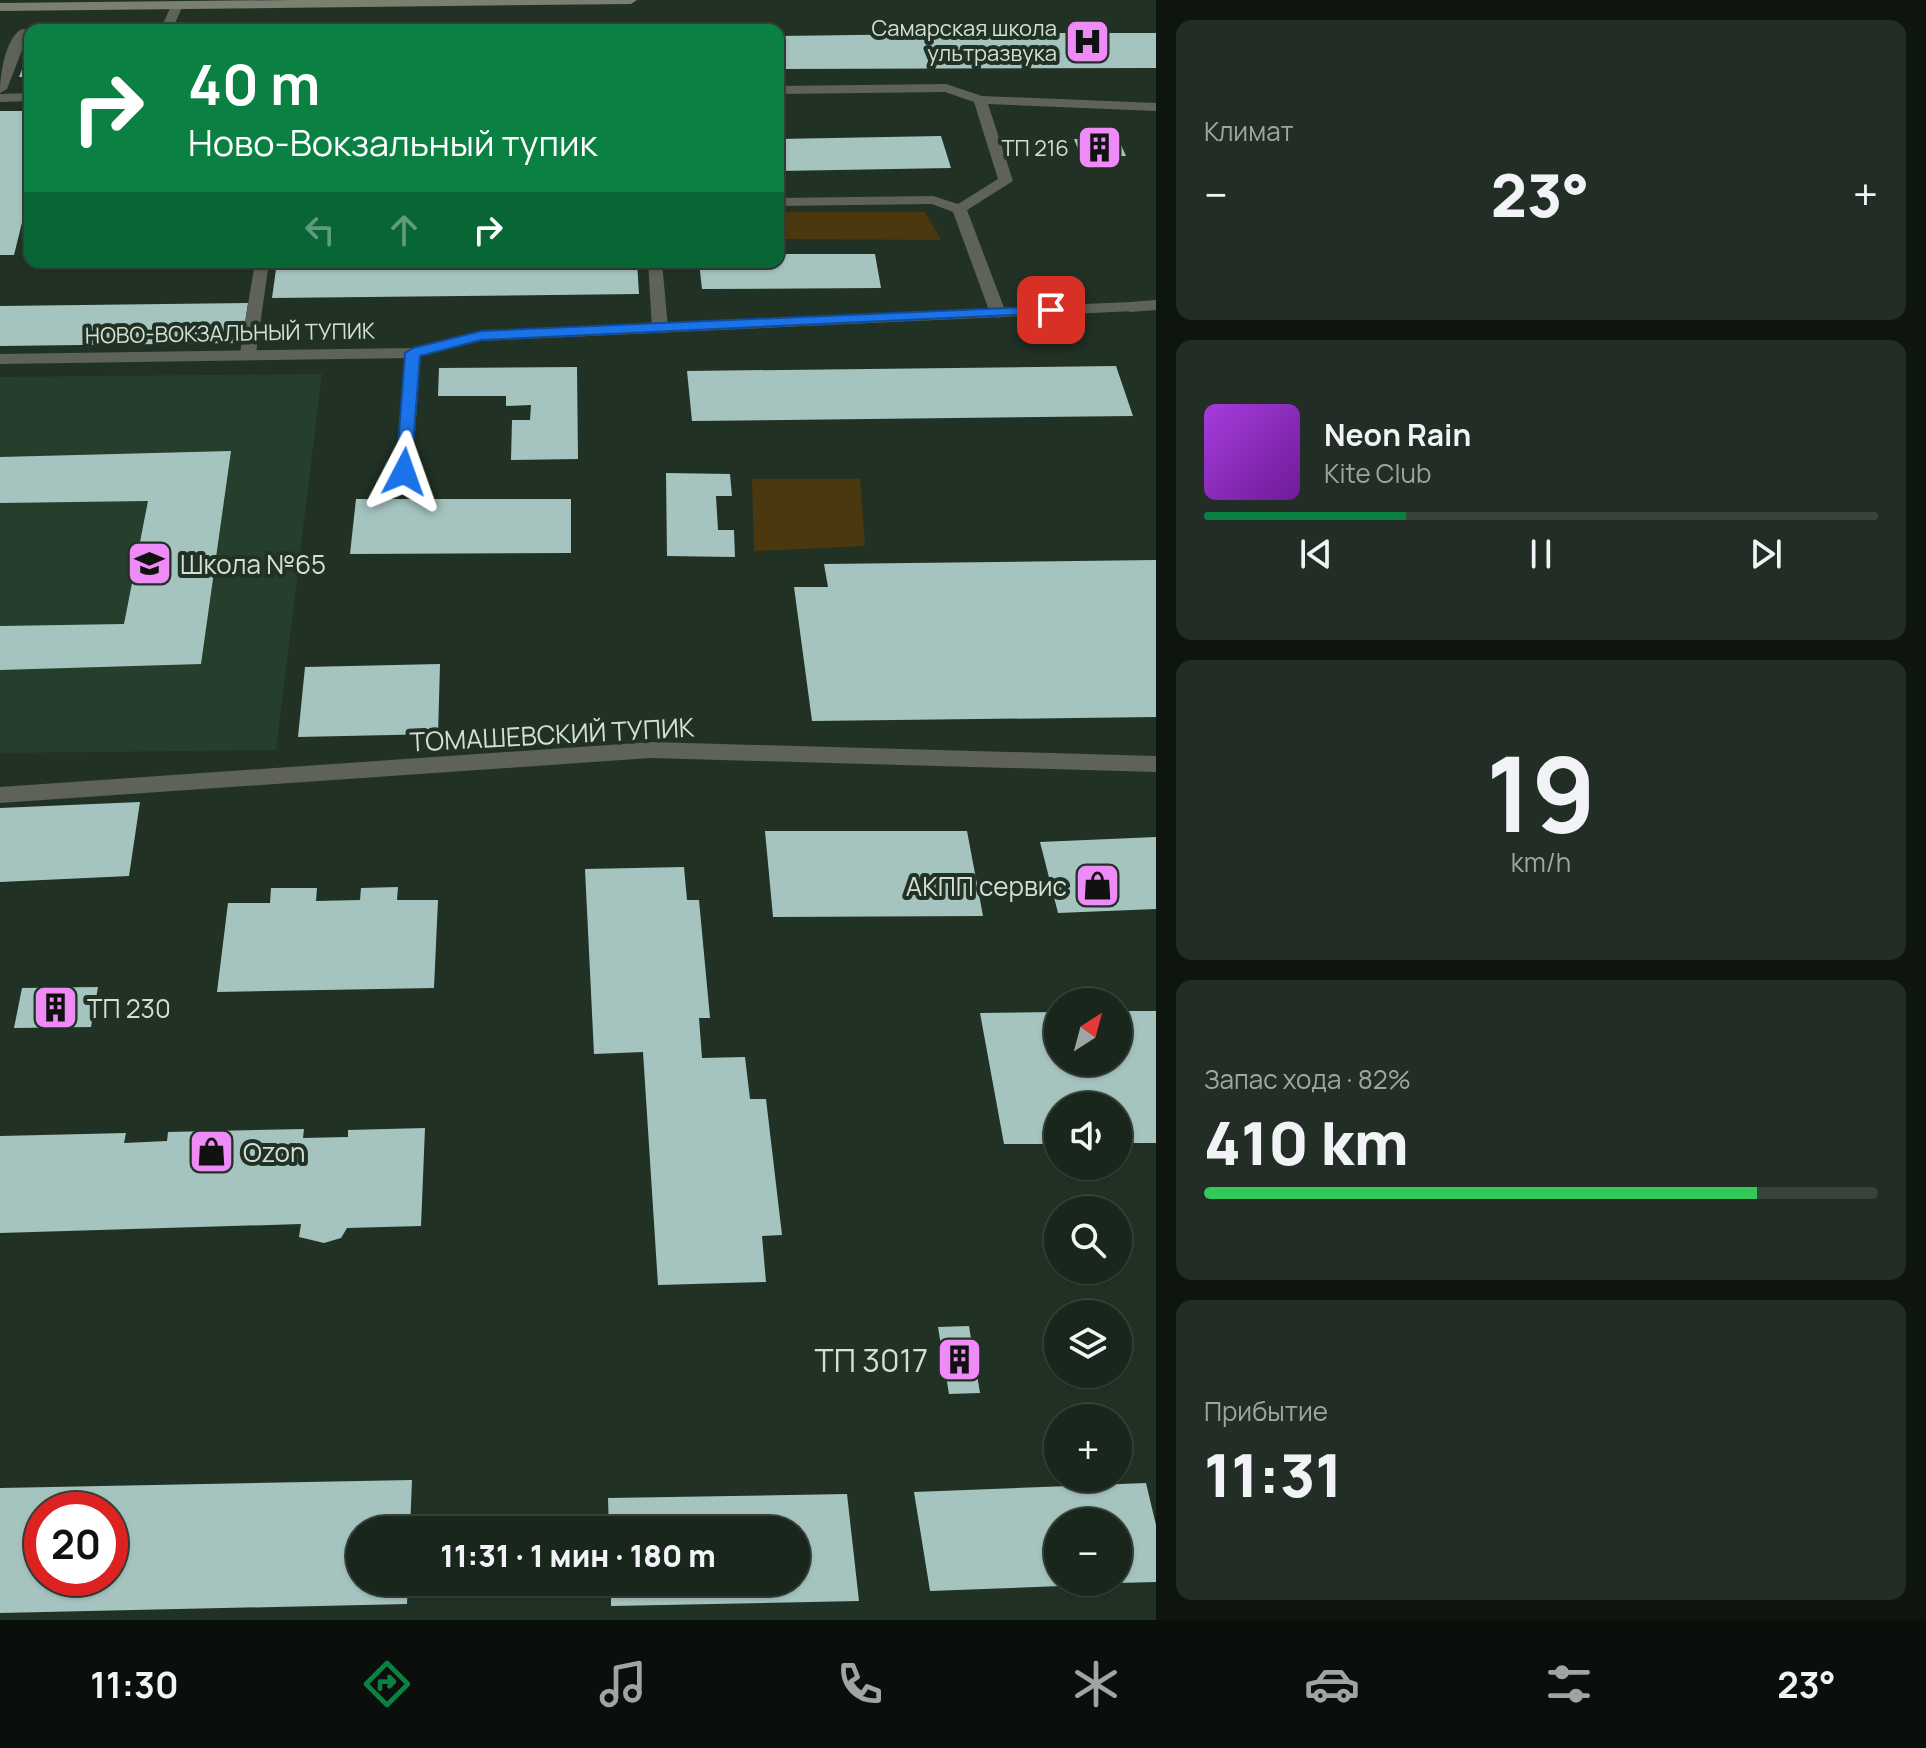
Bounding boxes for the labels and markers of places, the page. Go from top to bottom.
place label: Самарская школа ультразвука [871,13,1057,68]
hospital icon: Самарская школа ультразвука [1064,17,1112,65]
building icon: ТП 216 [1076,124,1124,172]
place label: ТП 216 [1001,133,1069,163]
pin [1017,276,1085,344]
school or university icon: Школа №65 [125,540,173,588]
place label: Школа №65 [180,546,326,582]
shop icon: АКПП сервис [1074,862,1122,910]
place label: АКПП сервис [906,868,1067,904]
building icon: ТП 230 [32,984,80,1032]
place label: ТП 230 [87,990,171,1026]
shop icon: Ozon [188,1128,236,1176]
place label: Ozon [243,1134,305,1170]
building icon: ТП 3017 [935,1336,983,1384]
place label: ТП 3017 [815,1338,928,1382]

